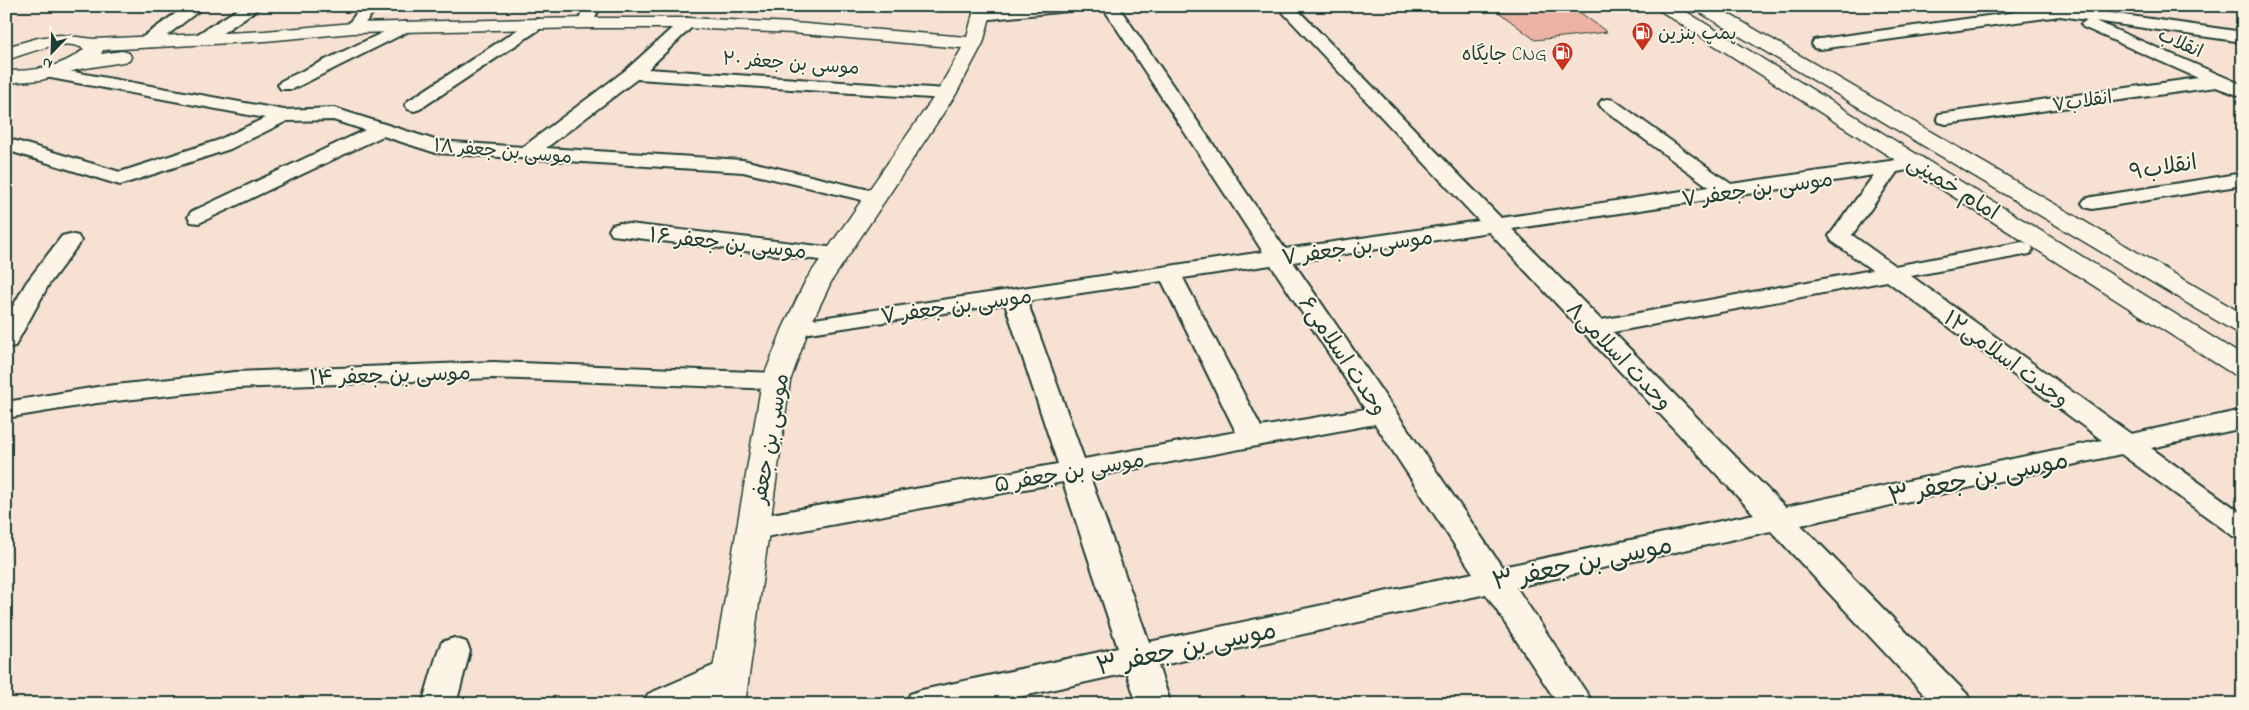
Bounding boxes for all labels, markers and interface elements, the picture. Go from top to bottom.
fuel station icon: پمپ بنزین [1630,20,1654,51]
place label: پمپ بنزین [1658,21,1737,48]
street label: انقلاب [2153,22,2207,66]
north arrow [28,28,78,78]
fuel station icon: جایگاه CNG [1551,41,1575,72]
place label: جایگاه CNG [1462,42,1547,69]
street label: موسی بن جعفر ۲۰ [721,46,860,83]
text: N [39,51,56,74]
street label: انقلاب۷ [2051,85,2114,120]
street label: موسی بن جعفر ۱۸ [433,133,573,172]
street label: امام خمینی [1900,148,2005,229]
street label: انقلاب۹ [2127,148,2200,190]
street label: موسی بن جعفر ۷ [1680,165,1835,217]
street label: موسی بن جعفر ۱۶ [647,221,808,269]
street label: موسی بن جعفر ۷ [1280,223,1435,275]
street label: موسی بن جعفر ۷ [879,282,1034,334]
street label: وحدت اسلامی۶ [1289,290,1394,423]
street label: وحدت اسلامی۸ [1557,295,1678,419]
street label: وحدت اسلامی۱۲ [1936,304,2075,417]
street label: موسی بن جعفر ۱۴ [309,358,471,396]
street label: موسی بن جعفر [744,371,799,508]
street label: موسی بن جعفر ۳ [1885,442,2072,518]
street label: موسی بن جعفر ۵ [992,445,1147,503]
street label: موسی بن جعفر ۳ [1489,527,1676,603]
street label: موسی بن جعفر ۳ [1093,612,1280,688]

